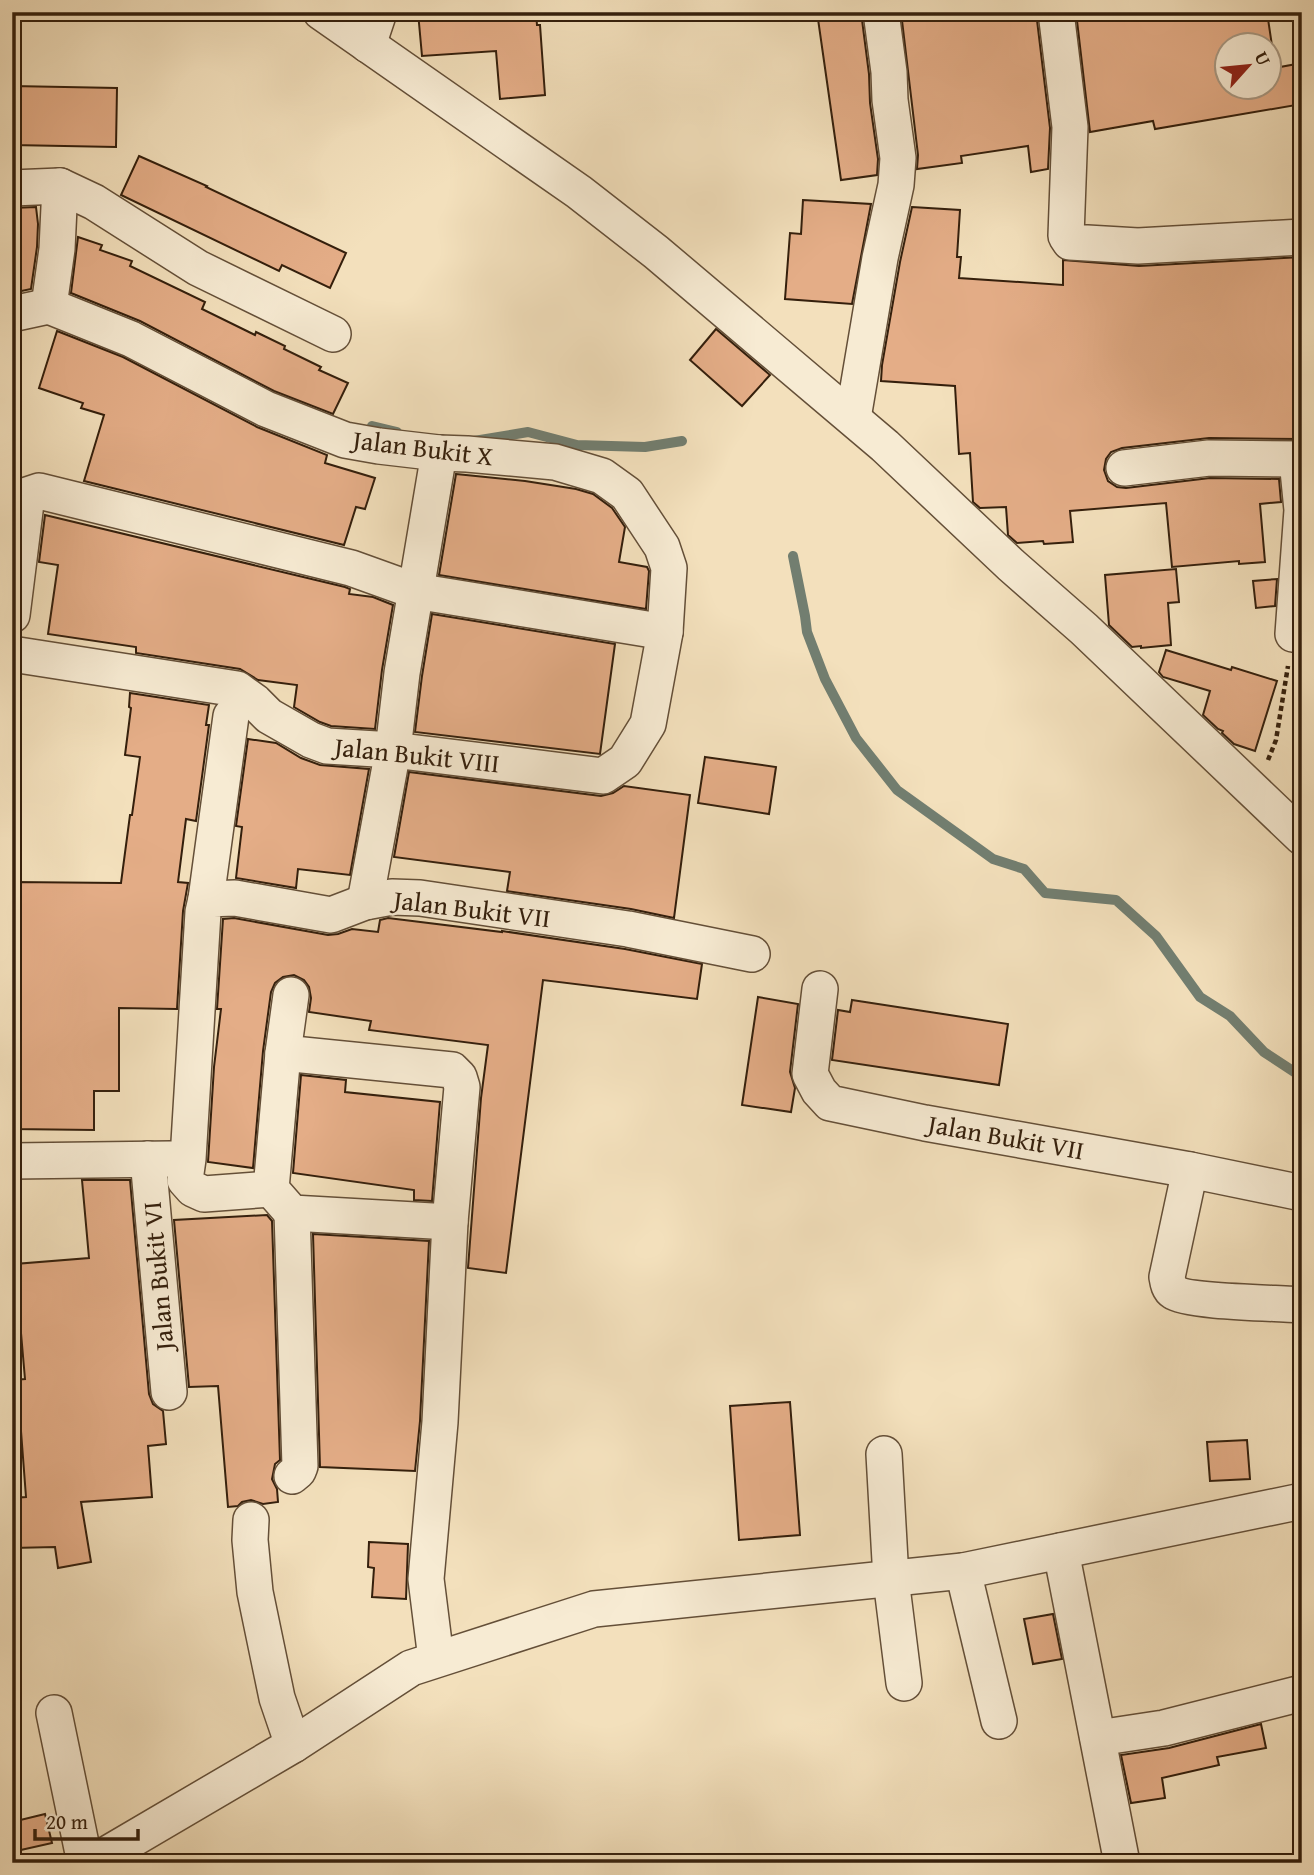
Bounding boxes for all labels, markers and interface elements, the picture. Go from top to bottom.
north arrow [1212,32,1282,102]
text: U [1248,46,1279,71]
street label: Jalan Bukit X [348,419,495,475]
street label: Jalan Bukit VIII [330,726,501,783]
street label: Jalan Bukit VII [388,879,553,937]
street label: Jalan Bukit VII [922,1103,1087,1169]
street label: Jalan Bukit VI [132,1200,184,1355]
scale bar [35,1798,138,1842]
text: 20 m [46,1806,88,1837]

